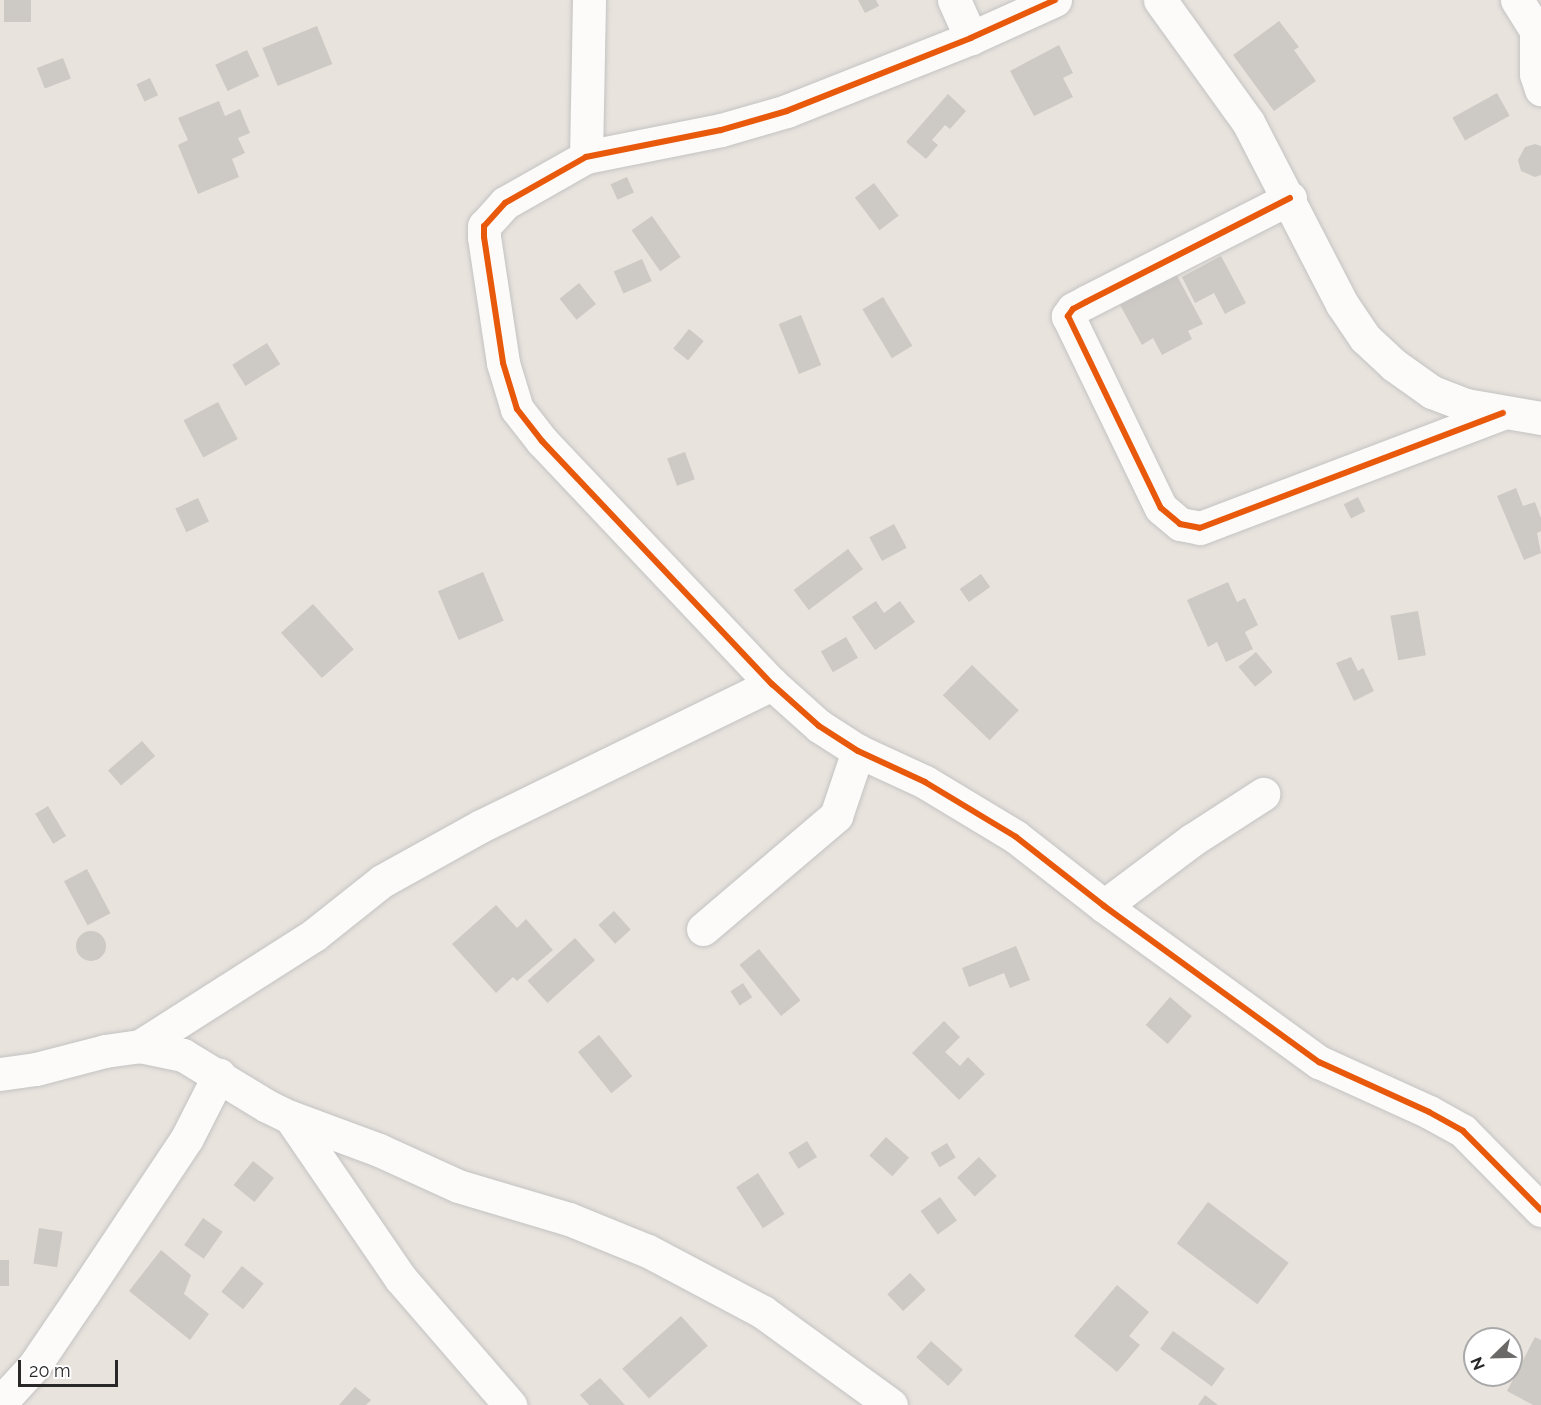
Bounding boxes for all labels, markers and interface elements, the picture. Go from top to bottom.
north arrow [1463,1327,1523,1387]
scale bar [21,1348,122,1386]
text: N [1467,1354,1489,1373]
text: 20 m [29,1360,71,1381]

